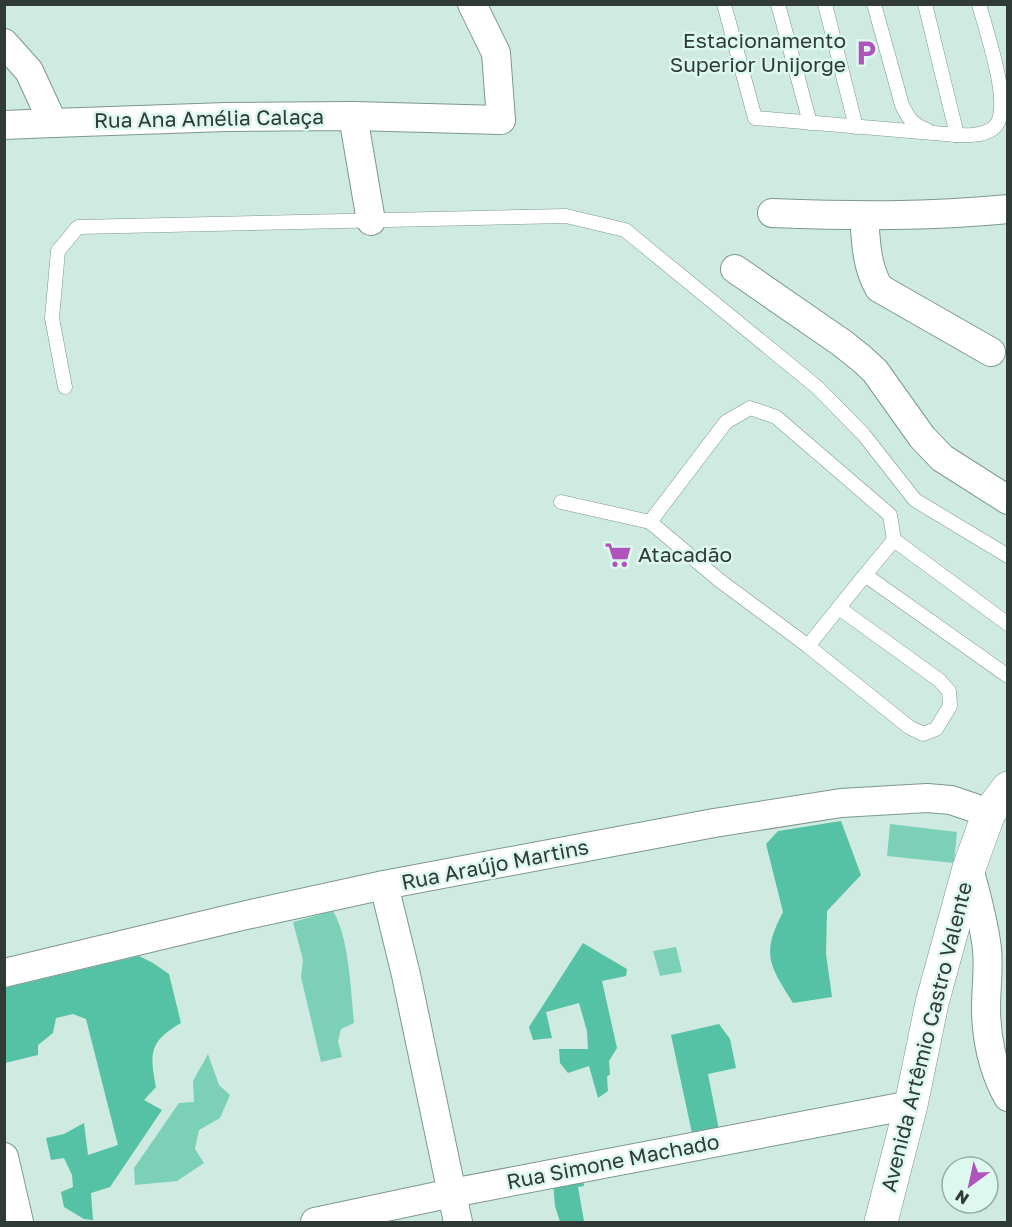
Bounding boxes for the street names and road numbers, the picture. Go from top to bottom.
street label: Rua Ana Amélia Calaça [94,103,324,133]
street label: Rua Araújo Martins [399,833,591,895]
street label: Avenida Artêmio Castro Valente [875,879,977,1194]
street label: Rua Simone Machado [504,1128,721,1194]

